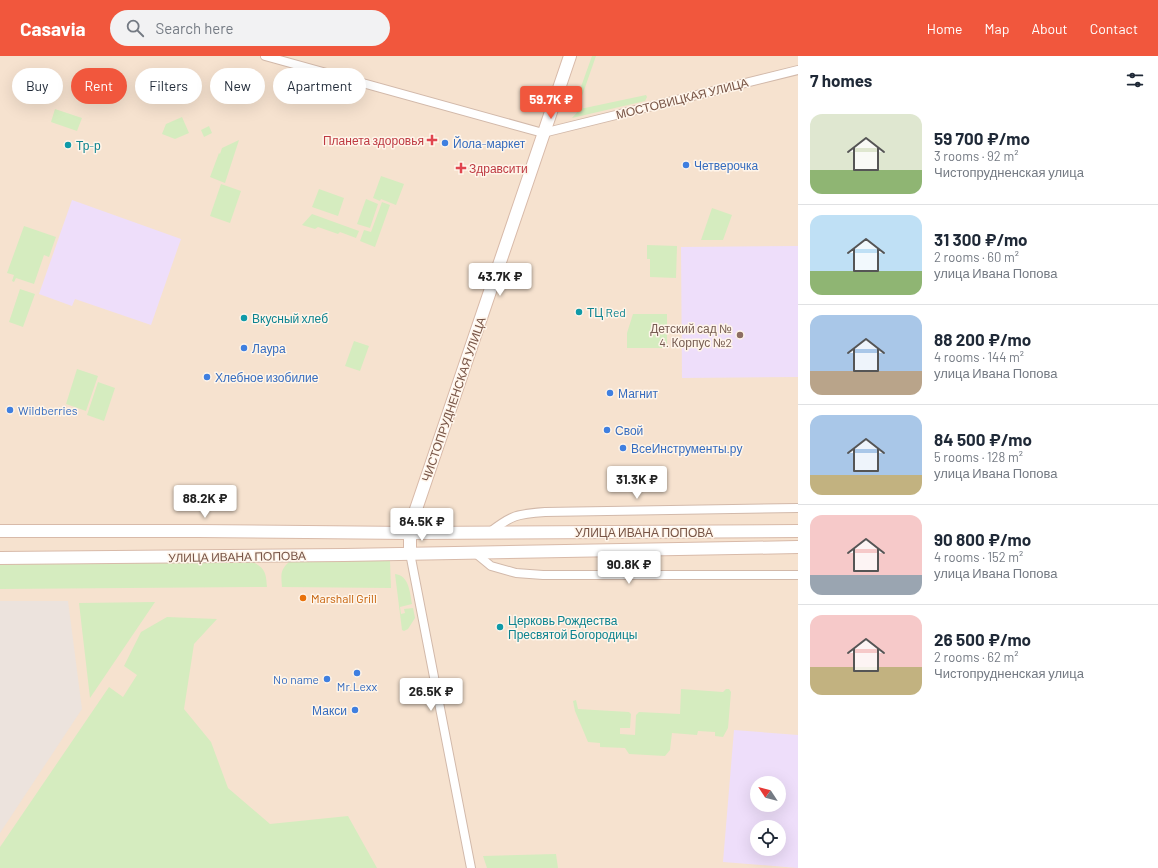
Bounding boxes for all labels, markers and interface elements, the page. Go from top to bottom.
search box [110,10,390,46]
text: Casavia [20,17,86,40]
icon: search [124,17,146,39]
text: Search here [156,19,234,37]
text: Home [927,20,963,37]
text: Map [985,20,1009,37]
text: About [1031,20,1068,37]
text: Contact [1090,20,1138,37]
chip: Buy [12,68,63,104]
chip: Rent [71,68,127,104]
chip: Filters [135,68,202,104]
chip: New [210,68,265,104]
chip: Apartment [273,68,366,104]
icon: filters [1124,69,1146,91]
text: 7 homes [810,70,872,90]
street label: МОСТОВИЦКАЯ УЛИЦА [614,75,750,122]
pin: 59.7K ₽ [514,86,588,120]
text: 59.7K ₽ [529,91,573,107]
text: 59 700 ₽/mo [934,128,1030,148]
icon: home [842,130,890,178]
place label: Планета здоровья [323,133,424,148]
marker: Планета здоровья [427,135,437,145]
place label: Йола-маркет [453,136,526,151]
place label: Тр-р [76,138,101,153]
marker: Йола-маркет [440,138,450,148]
marker: Тр-р [63,140,73,150]
text: 3 rooms · 92 m² [934,148,1018,164]
place label: Четверочка [694,158,759,173]
marker: Четверочка [681,160,691,170]
place label: Здравсити [469,161,528,176]
marker: Здравсити [456,163,466,173]
text: Чистопрудненская улица [934,164,1084,180]
text: 31 300 ₽/mo [934,229,1028,249]
icon: home [842,231,890,279]
text: 2 rooms · 60 m² [934,249,1019,265]
pin: 43.7K ₽ [463,263,537,297]
text: улица Ивана Попова [934,265,1058,281]
text: 43.7K ₽ [478,268,522,284]
place label: ТЦ Red [587,305,626,320]
marker: ТЦ Red [574,307,584,317]
place label: Вкусный хлеб [252,311,328,326]
marker: Вкусный хлеб [239,313,249,323]
street label: ЧИСТОПРУДНЕНСКАЯ УЛИЦА [418,315,489,484]
place label: Детский сад № 4. Корпус №2 [650,321,732,350]
text: 88 200 ₽/mo [934,329,1031,349]
marker: Детский сад № 4. Корпус №2 [735,330,745,340]
icon: home [842,331,890,379]
place label: Лаура [252,341,286,356]
marker: Лаура [239,343,249,353]
text: 4 rooms · 144 m² [934,349,1024,365]
text: улица Ивана Попова [934,365,1058,381]
place label: Хлебное изобилие [215,370,319,384]
marker: Хлебное изобилие [202,372,212,382]
place label: Магнит [618,386,659,400]
marker: Магнит [605,388,615,398]
place label: Wildberries [18,403,78,417]
marker: Wildberries [5,405,15,415]
place label: Свой [615,423,643,437]
marker: Свой [602,425,612,435]
text: 84 500 ₽/mo [934,429,1032,449]
icon: home [842,431,890,479]
place label: ВсеИнструменты.ру [631,441,742,456]
marker: ВсеИнструменты.ру [618,443,628,453]
text: 5 rooms · 128 m² [934,449,1023,465]
text: улица Ивана Попова [934,465,1058,481]
pin: 31.3K ₽ [600,466,674,500]
text: 31.3K ₽ [616,471,658,487]
pin: 88.2K ₽ [168,485,242,519]
text: 88.2K ₽ [183,490,227,506]
pin: 84.5K ₽ [385,508,459,542]
text: 84.5K ₽ [399,513,445,529]
street label: УЛИЦА ИВАНА ПОПОВА [575,525,713,540]
text: 90 800 ₽/mo [934,529,1031,549]
icon: home [842,531,890,579]
street label: УЛИЦА ИВАНА ПОПОВА [168,548,306,565]
text: 4 rooms · 152 m² [934,549,1023,565]
pin: 90.8K ₽ [592,551,666,585]
text: 90.8K ₽ [607,556,651,572]
text: улица Ивана Попова [934,565,1058,581]
place label: Marshall Grill [311,591,377,605]
marker: Marshall Grill [298,593,308,603]
place label: Церковь Рождества Пресвятой Богородицы [508,613,637,642]
marker: Церковь Рождества Пресвятой Богородицы [495,622,505,632]
text: 26 500 ₽/mo [934,629,1031,649]
icon: home [842,631,890,679]
text: 2 rooms · 62 m² [934,649,1019,665]
text: Чистопрудненская улица [934,665,1084,681]
marker: Mr.Lexx [352,668,362,678]
place label: No name [273,672,319,686]
marker: No name [322,674,332,684]
pin: 26.5K ₽ [394,678,468,712]
place label: Mr.Lexx [337,679,377,693]
text: 26.5K ₽ [409,683,453,699]
place label: Макси [312,703,347,717]
marker: Макси [350,705,360,715]
north arrow [750,776,786,812]
map controls [750,776,786,856]
button: locate [750,820,786,856]

